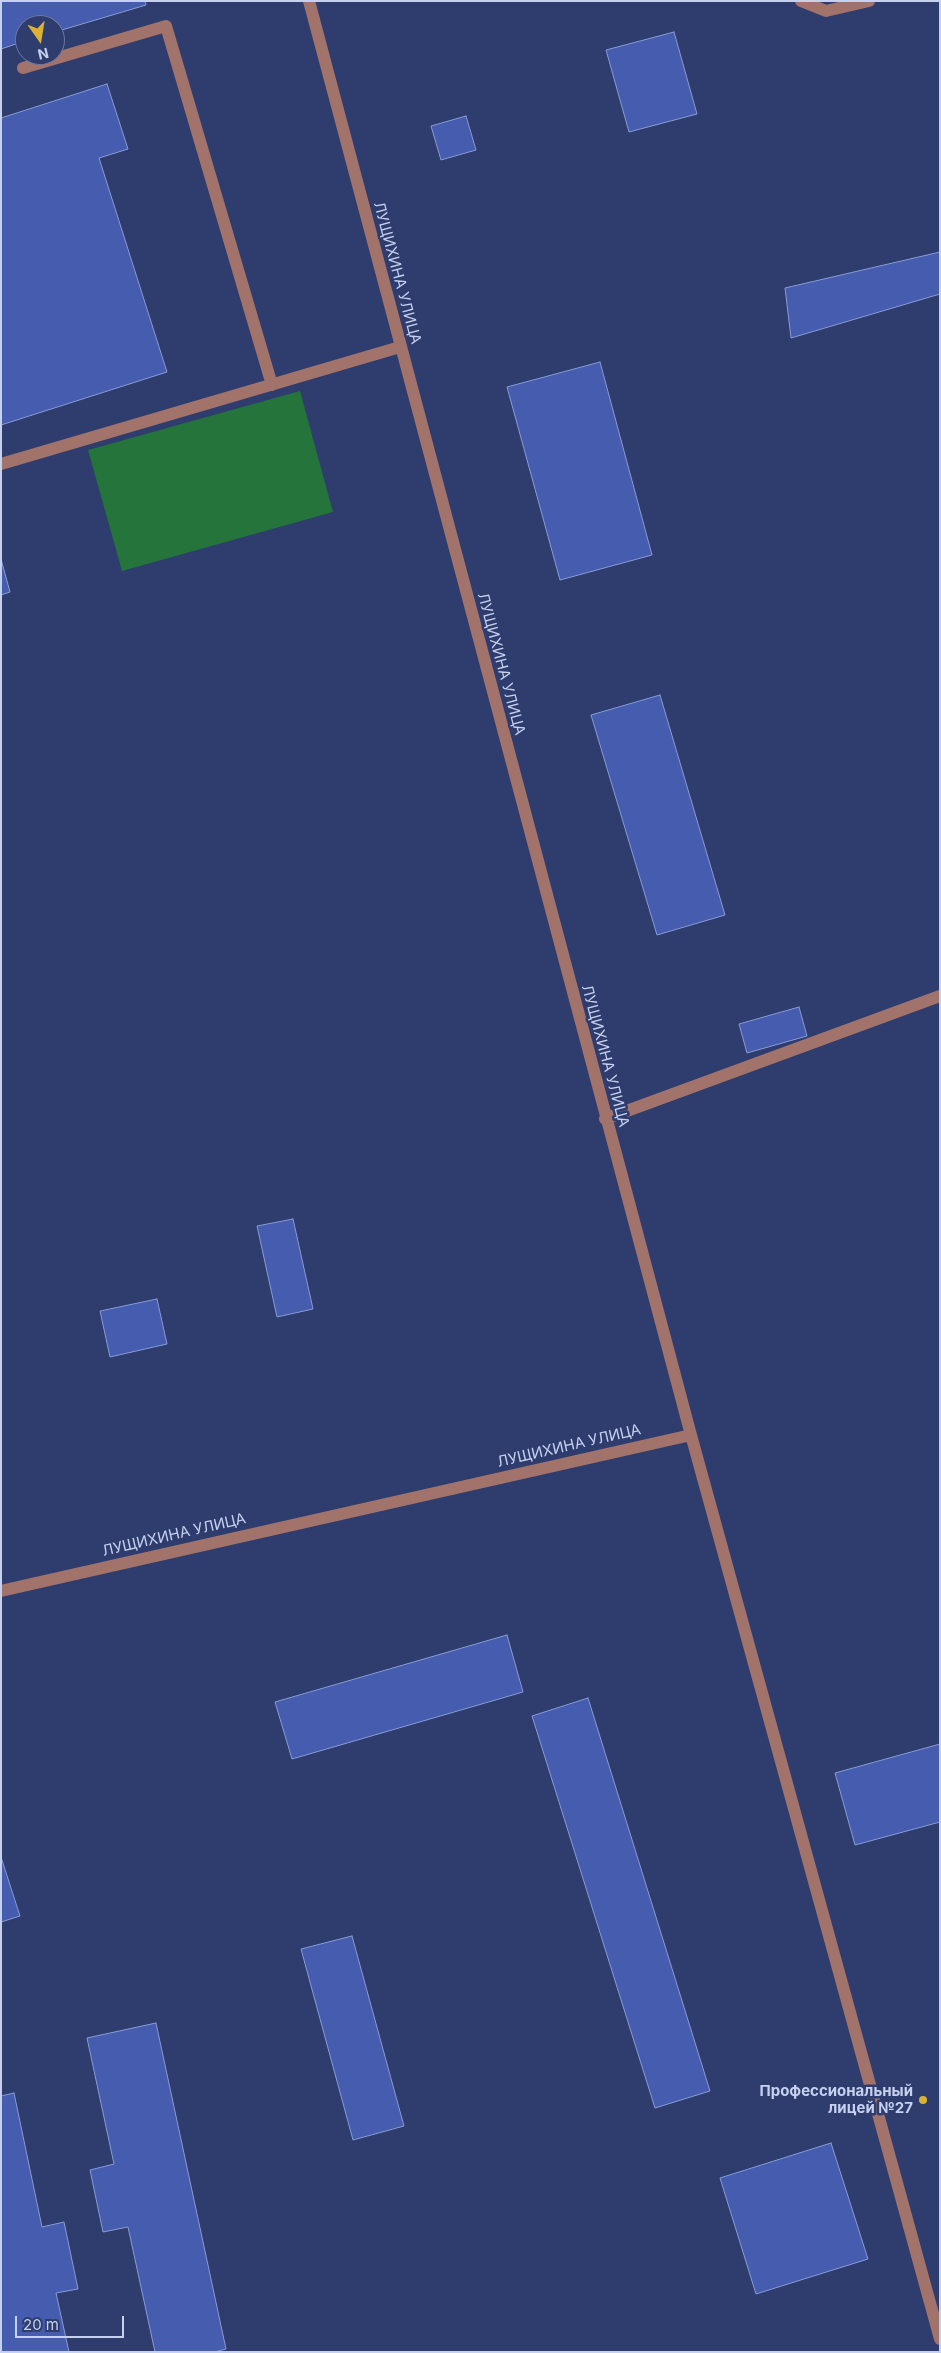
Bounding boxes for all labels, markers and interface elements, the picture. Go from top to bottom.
north arrow [15,15,65,65]
text: N [36,45,50,64]
street label: ЛУЩИХИНА УЛИЦА [369,200,425,346]
street label: ЛУЩИХИНА УЛИЦА [473,591,529,737]
street label: ЛУЩИХИНА УЛИЦА [577,983,633,1129]
street label: ЛУЩИХИНА УЛИЦА [495,1421,643,1471]
street label: ЛУЩИХИНА УЛИЦА [100,1510,248,1560]
place label: Профессиональный лицей №27 [759,2082,913,2117]
marker: Профессиональный лицей №27 [917,2094,929,2106]
scale bar [18,2306,126,2338]
text: 20 m [23,2315,59,2334]

